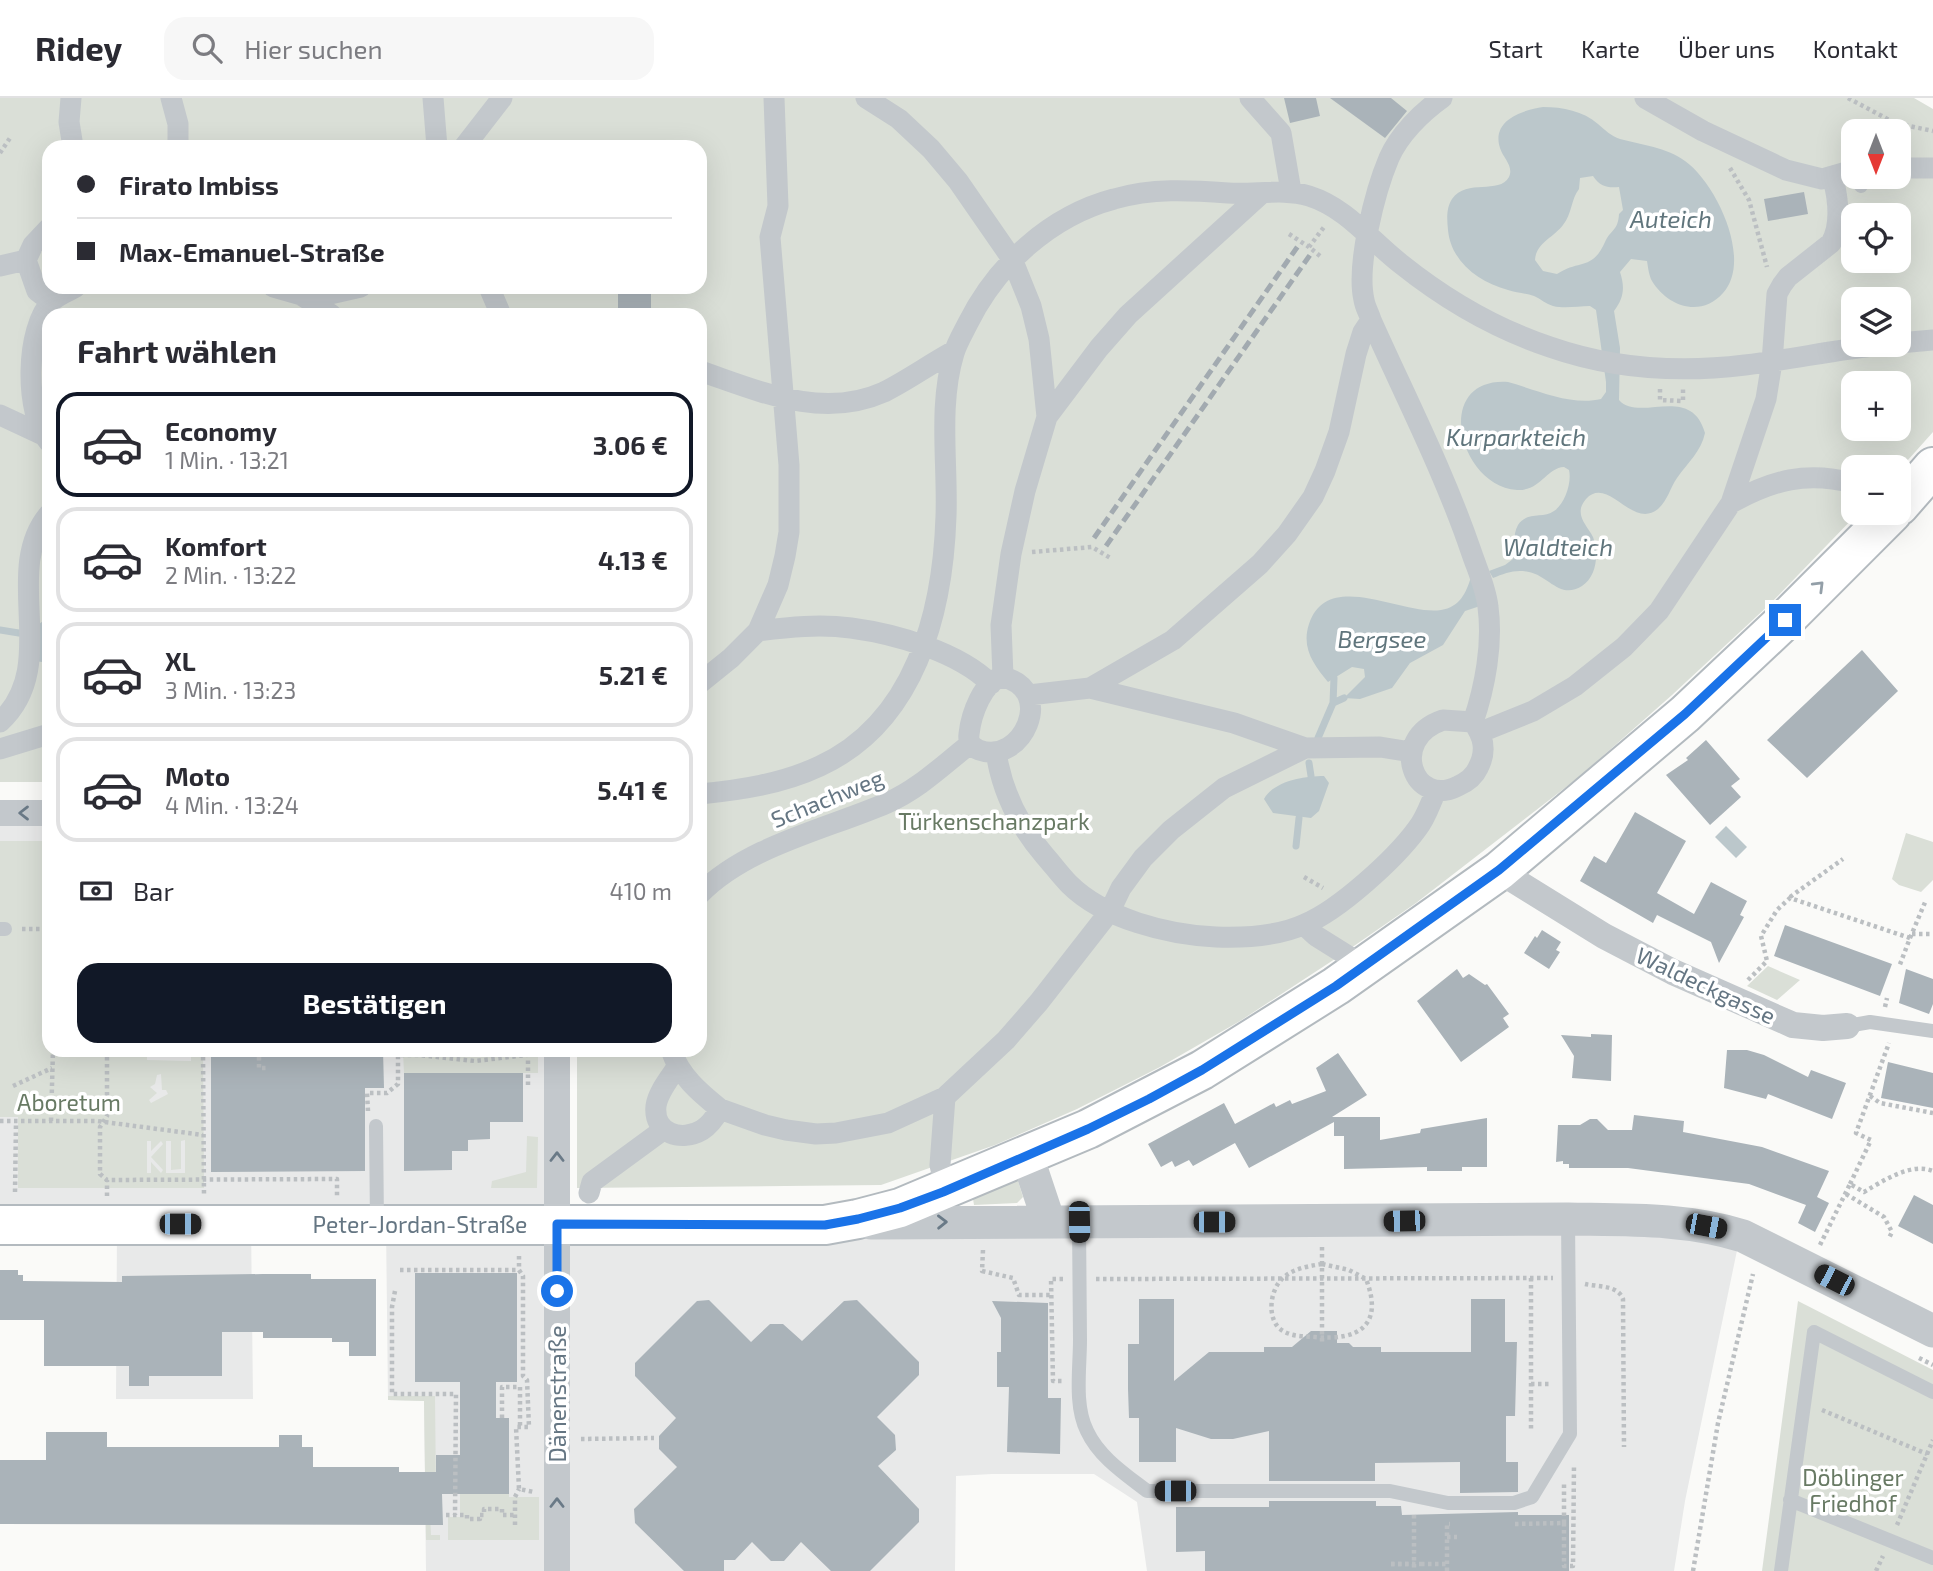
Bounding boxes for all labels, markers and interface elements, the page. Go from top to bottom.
search box [164,17,654,80]
text: Ridey [35,28,122,68]
icon: search [188,29,226,67]
text: Hier suchen [244,33,383,64]
text: Start [1489,34,1543,63]
text: Karte [1581,34,1640,63]
text: Über uns [1678,34,1775,63]
text: Kontakt [1813,34,1898,63]
north arrow [1841,119,1911,189]
map controls [1841,119,1911,525]
text: Firato Imbiss [119,169,279,200]
button: locate [1841,203,1911,273]
water label: Auteich [1629,204,1712,233]
text: Max-Emanuel-Straße [119,236,385,267]
button: layers [1841,287,1911,357]
text: Fahrt wählen [77,331,277,369]
button: + [1841,371,1911,441]
icon: car [81,413,144,476]
text: Economy [165,415,277,446]
water label: Kurparkteich [1446,422,1586,451]
text: 3.06 € [593,429,668,460]
text: 1 Min. · 13:21 [165,446,289,474]
button: − [1841,455,1911,525]
icon: car [81,528,144,591]
text: Komfort [165,530,267,561]
water label: Waldteich [1503,532,1613,561]
text: 4.13 € [598,544,668,575]
text: 2 Min. · 13:22 [165,561,296,589]
one-way arrow [1810,582,1823,595]
route end [1769,604,1801,636]
water label: Bergsee [1338,624,1426,653]
icon: car [81,643,144,706]
text: XL [165,645,196,676]
text: 5.21 € [599,659,668,690]
text: 3 Min. · 13:23 [165,676,296,704]
icon: car [81,758,144,821]
text: Moto [165,760,230,791]
street label: Schachweg [767,763,887,833]
text: 5.41 € [597,774,668,805]
text: 4 Min. · 13:24 [165,791,299,819]
one-way arrow [19,805,29,821]
park label: Türkenschanzpark [898,807,1090,835]
icon: cash [77,872,115,910]
text: Bar [133,875,174,906]
text: 410 m [610,877,672,905]
street label: Waldeckgasse [1632,940,1780,1030]
button: Bestätigen [77,963,672,1043]
park label: Aboretum [17,1088,121,1116]
one-way arrow [549,1152,565,1162]
car [1069,1201,1090,1243]
street label: Peter-Jordan-Straße [313,1210,527,1238]
car [1383,1210,1426,1232]
car [1194,1212,1236,1233]
car [1684,1212,1729,1240]
car [160,1214,202,1235]
one-way arrow [937,1214,948,1230]
car [1811,1261,1858,1299]
route start [541,1275,573,1307]
street label: Dänenstraße [543,1325,571,1463]
park label: Döblinger Friedhof [1802,1463,1904,1517]
car [1155,1481,1197,1502]
one-way arrow [549,1497,565,1508]

